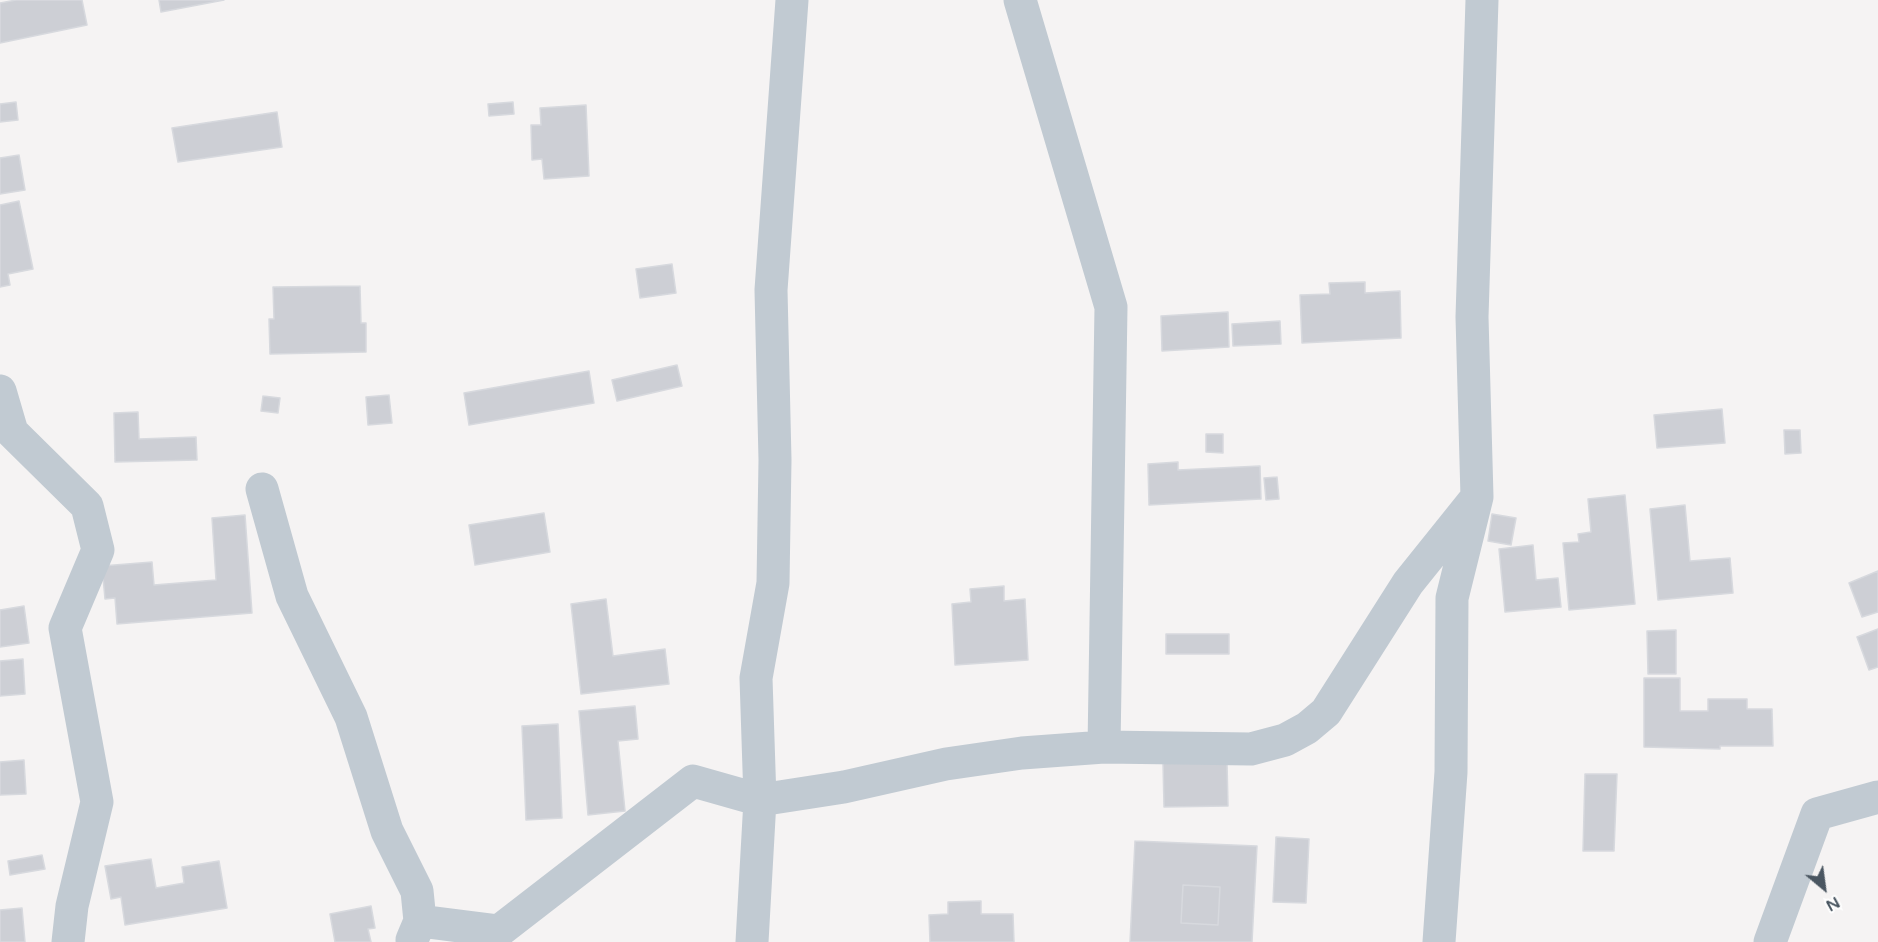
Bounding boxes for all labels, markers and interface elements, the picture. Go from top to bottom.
north arrow [1794,858,1854,918]
text: N [1822,892,1843,916]

